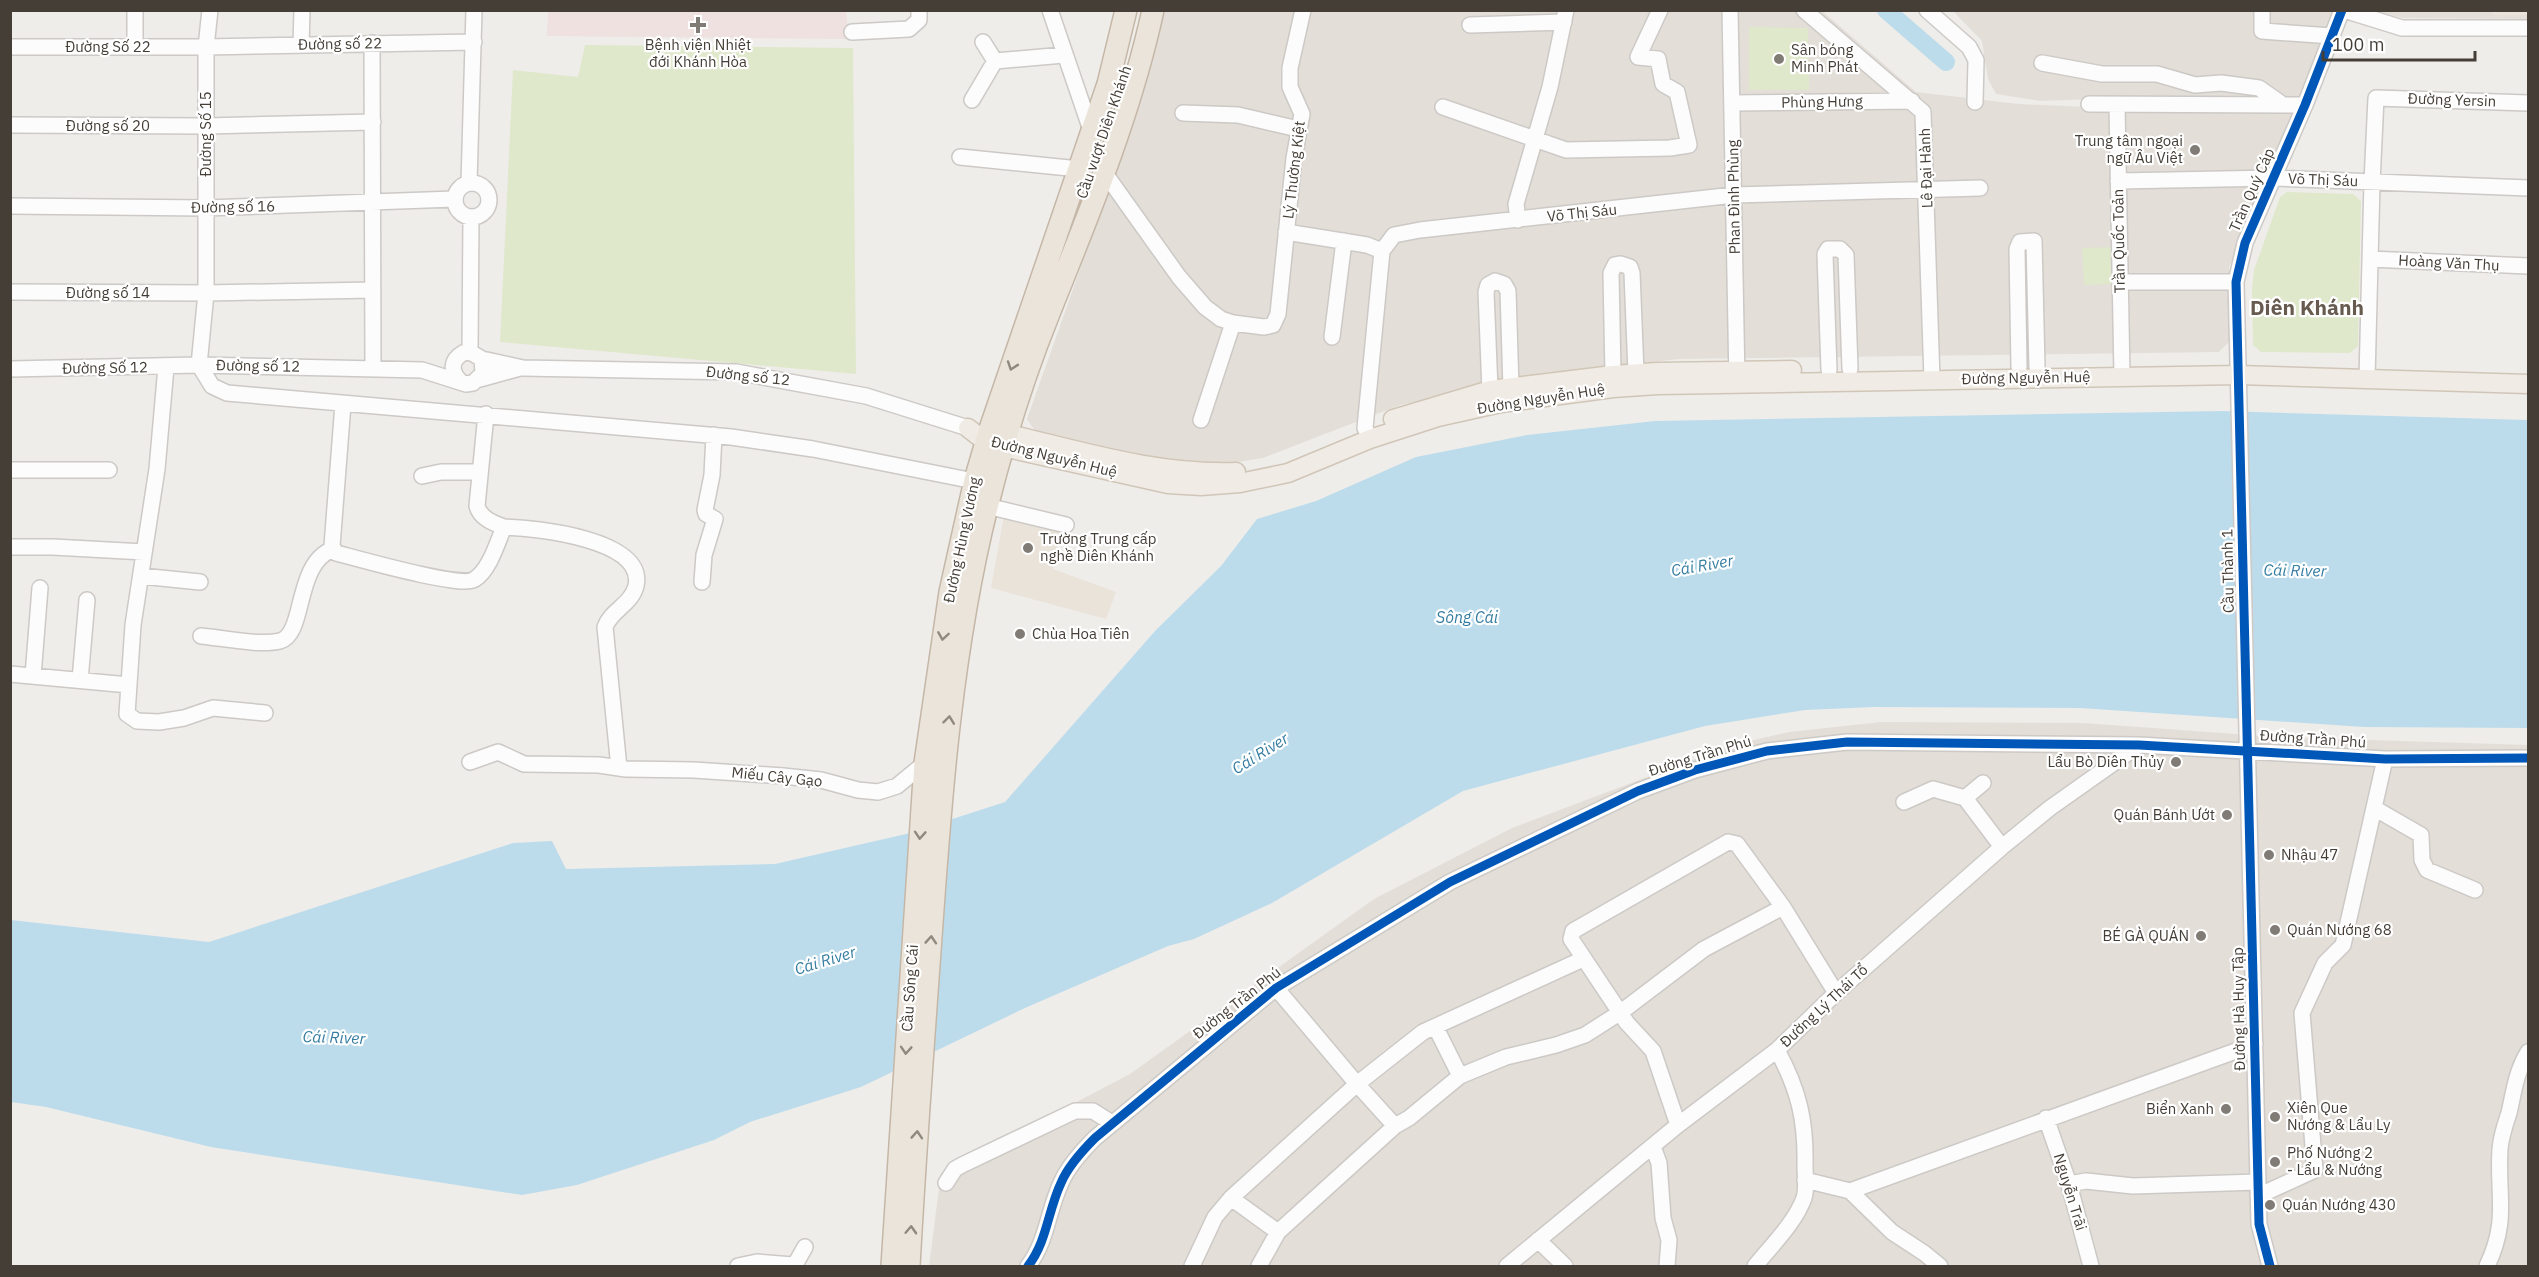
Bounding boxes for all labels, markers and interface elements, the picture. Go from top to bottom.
marker: Bệnh viện Nhiệt đới Khánh Hòa [689,16,707,34]
scale bar [2323,24,2474,62]
street label: Đường số 22 [298,33,382,54]
text: 100 m [2332,33,2384,56]
place label: Bệnh viện Nhiệt đới Khánh Hòa [645,35,751,71]
street label: Đường Số 22 [65,37,151,56]
place label: Sân bóng Minh Phát [1791,40,1858,76]
marker: Sân bóng Minh Phát [1772,52,1786,66]
street label: Cầu vượt Diên Khánh [1072,63,1135,201]
street label: Đường Yersin [2407,88,2497,111]
street label: Đường Số 15 [196,91,215,177]
street label: Phùng Hưng [1781,91,1863,112]
street label: Đường số 20 [66,116,150,135]
street label: Lý Thường Kiệt [1278,120,1309,220]
street label: Lê Đại Hành [1915,128,1936,208]
place label: Trung tâm ngoại ngữ Âu Việt [2075,131,2183,167]
street label: Phan Đình Phùng [1723,139,1744,255]
marker: Trung tâm ngoại ngữ Âu Việt [2188,143,2202,157]
street label: Trần Quý Cáp [2225,145,2278,235]
street label: Võ Thị Sáu [2288,169,2358,190]
street label: Trần Quốc Toản [2108,189,2129,293]
street label: Đường số 16 [191,196,275,217]
street label: Võ Thị Sáu [1546,199,1618,226]
street label: Hoàng Văn Thụ [2398,250,2500,275]
street label: Đường số 14 [66,283,150,302]
district label: Diên Khánh [2250,293,2364,321]
street label: Đường số 12 [216,355,300,376]
street label: Đường Số 12 [62,357,148,378]
one-way arrow [1006,360,1019,371]
street label: Đường số 12 [705,362,791,389]
street label: Đường Nguyễn Huệ [1961,367,2091,388]
street label: Đường Nguyễn Huệ [1476,379,1606,418]
street label: Đường Nguyễn Huệ [989,432,1119,481]
street label: Đường Hùng Vương [939,475,984,605]
place label: Trường Trung cấp nghề Diên Khánh [1040,529,1156,565]
street label: Cầu Thành 1 [2217,529,2238,613]
marker: Trường Trung cấp nghề Diên Khánh [1021,541,1035,555]
water label: Cái River [1669,550,1736,580]
water label: Cái River [2264,559,2328,581]
water label: Sông Cái [1436,607,1499,627]
place label: Chùa Hoa Tiên [1032,624,1130,643]
marker: Chùa Hoa Tiên [1013,627,1027,641]
one-way arrow [937,631,949,641]
one-way arrow [943,715,955,725]
street label: Đường Trần Phú [2259,725,2367,752]
water label: Cái River [1228,727,1293,778]
street label: Đường Trần Phú [1646,731,1754,780]
place label: Lẩu Bò Diên Thủy [2047,752,2165,771]
marker: Lẩu Bò Diên Thủy [2169,755,2183,769]
street label: Miếu Cây Gạo [731,762,823,791]
place label: Quán Bánh Ướt [2114,805,2215,824]
marker: Quán Bánh Ướt [2220,808,2234,822]
one-way arrow [914,830,927,839]
place label: Nhậu 47 [2281,845,2338,864]
marker: Nhậu 47 [2262,848,2276,862]
place label: Quán Nướng 68 [2287,920,2392,939]
marker: Quán Nướng 68 [2268,923,2282,937]
place label: BÉ GÀ QUÁN [2103,926,2189,945]
marker: BÉ GÀ QUÁN [2194,929,2208,943]
one-way arrow [924,936,937,945]
water label: Cái River [792,941,859,979]
street label: Cầu Sông Cái [897,944,922,1032]
street label: Đường Hà Huy Tập [2228,947,2249,1071]
street label: Đường Lý Thái Tổ [1776,960,1872,1051]
street label: Đường Trần Phú [1189,962,1285,1043]
water label: Cái River [302,1026,367,1048]
one-way arrow [900,1046,913,1055]
place label: Xiên Que Nướng & Lẩu Ly [2287,1098,2391,1134]
place label: Biển Xanh [2146,1099,2214,1118]
marker: Biển Xanh [2219,1102,2233,1116]
marker: Xiên Que Nướng & Lẩu Ly [2268,1110,2282,1124]
one-way arrow [910,1130,923,1139]
place label: Phố Nướng 2 - Lẩu & Nướng [2287,1143,2382,1179]
street label: Nguyễn Trãi [2050,1151,2091,1233]
marker: Phố Nướng 2 - Lẩu & Nướng [2268,1155,2282,1169]
place label: Quán Nướng 430 [2282,1195,2396,1214]
marker: Quán Nướng 430 [2263,1198,2277,1212]
one-way arrow [905,1225,918,1234]

